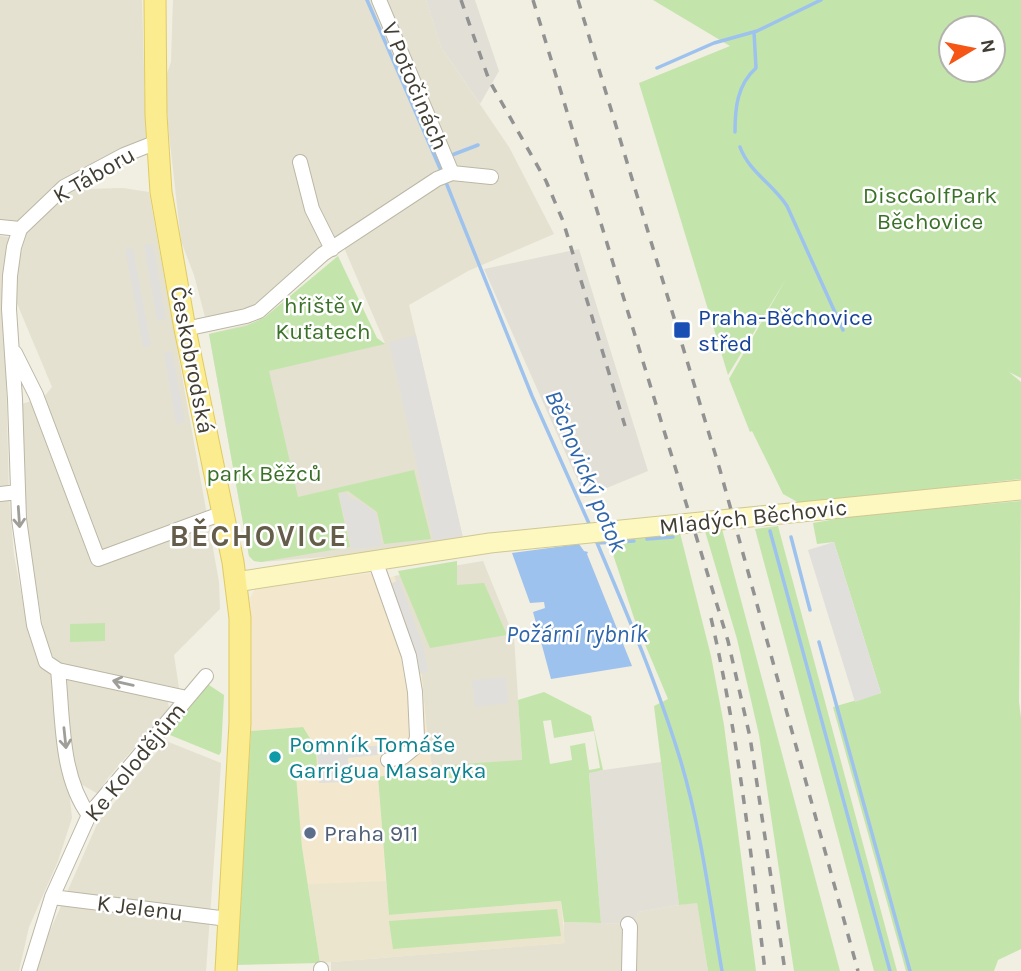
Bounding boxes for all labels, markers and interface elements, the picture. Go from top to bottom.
north arrow [937,14,1007,84]
street label: V Potočinách [376,18,454,154]
text: N [976,38,1000,55]
street label: K Táboru [48,141,140,209]
park label: DiscGolfPark Běchovice [863,182,997,235]
street label: Českobrodská [164,284,220,436]
park label: hřiště v Kuťatech [275,292,371,345]
place label: Praha-Běchovice střed [698,304,873,357]
marker: Praha-Běchovice střed [672,320,692,340]
water label: Běchovický potok [539,386,633,557]
park label: park Běžců [206,460,322,487]
street label: Mladých Běchovic [658,494,848,540]
one-way arrow [13,505,26,527]
district label: BĚCHOVICE [169,518,349,554]
water label: Požární rybník [506,620,649,648]
one-way arrow [112,675,135,689]
street label: Ke Kolodějům [79,697,191,827]
one-way arrow [59,726,72,748]
place label: Pomník Tomáše Garrigua Masaryka [289,731,487,784]
marker: Pomník Tomáše Garrigua Masaryka [267,749,283,765]
place label: Praha 911 [324,820,418,847]
marker: Praha 911 [302,825,318,841]
street label: K Jelenu [95,889,185,927]

